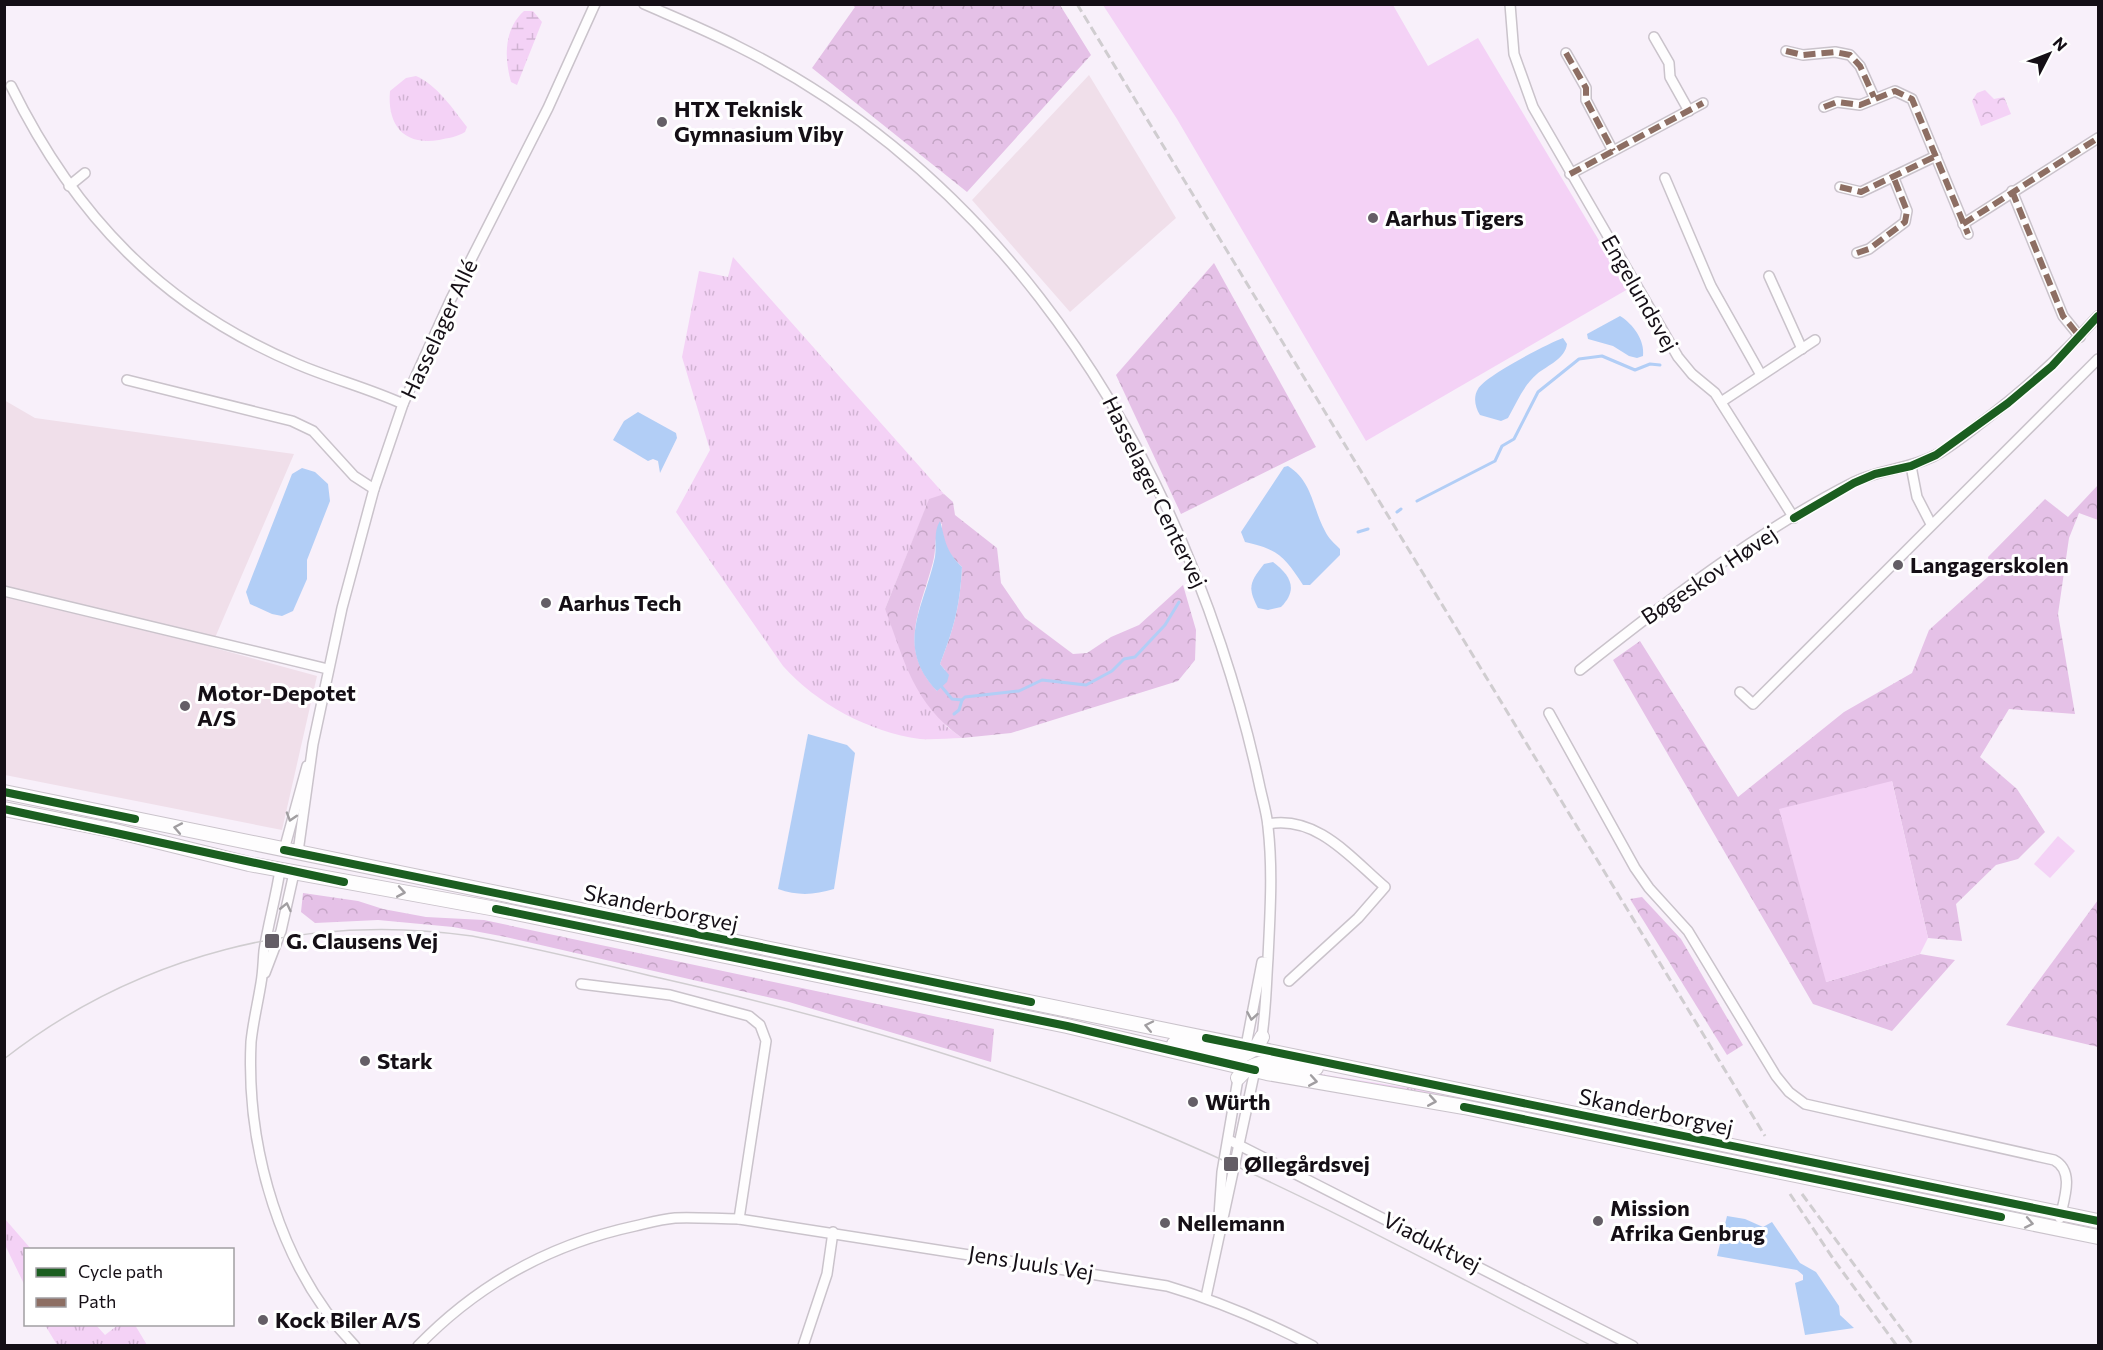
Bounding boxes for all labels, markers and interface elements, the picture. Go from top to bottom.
north arrow [2019,24,2079,84]
text: N [2049,33,2072,54]
place label: HTX Teknisk Gymnasium Viby [674,95,844,147]
marker: HTX Teknisk Gymnasium Viby [655,115,669,129]
place label: Aarhus Tigers [1385,204,1524,231]
marker: Aarhus Tigers [1366,211,1380,225]
street label: Engelundsvej [1596,230,1685,356]
street label: Hasselager Allé [394,255,483,403]
street label: Hasselager Centervej [1097,392,1214,592]
street label: Bøgeskov Høvej [1636,519,1782,630]
place label: Langagerskolen [1910,551,2069,578]
marker: Langagerskolen [1891,558,1905,572]
place label: Aarhus Tech [558,589,682,616]
marker: Aarhus Tech [539,596,553,610]
place label: Motor-Depotet A/S [197,679,356,731]
marker: Motor-Depotet A/S [178,699,192,713]
one-way arrow [286,811,298,821]
one-way arrow [173,822,183,835]
street label: Skanderborgvej [581,878,741,937]
one-way arrow [397,886,406,898]
one-way arrow [279,902,292,912]
place label: G. Clausens Vej [286,927,438,954]
marker: G. Clausens Vej [263,932,281,950]
one-way arrow [1247,1011,1259,1021]
one-way arrow [1144,1020,1154,1033]
place label: Stark [377,1047,433,1074]
marker: Stark [358,1054,372,1068]
one-way arrow [1307,1074,1317,1087]
street label: Skanderborgvej [1576,1082,1736,1141]
place label: Würth [1205,1088,1271,1115]
one-way arrow [1427,1094,1437,1107]
marker: Würth [1186,1095,1200,1109]
place label: Øllegårdsvej [1244,1150,1370,1177]
marker: Øllegårdsvej [1222,1155,1240,1173]
place label: Mission Afrika Genbrug [1610,1194,1765,1246]
street label: Viaduktvej [1379,1205,1486,1278]
place label: Nellemann [1177,1209,1285,1236]
marker: Mission Afrika Genbrug [1591,1214,1605,1228]
marker: Nellemann [1158,1216,1172,1230]
one-way arrow [2024,1216,2034,1229]
street label: Jens Juuls Vej [967,1239,1096,1286]
legend [24,1248,234,1326]
text: Cycle path [78,1260,163,1282]
text: Path [78,1290,116,1312]
place label: Kock Biler A/S [275,1306,421,1333]
marker: Kock Biler A/S [256,1313,270,1327]

